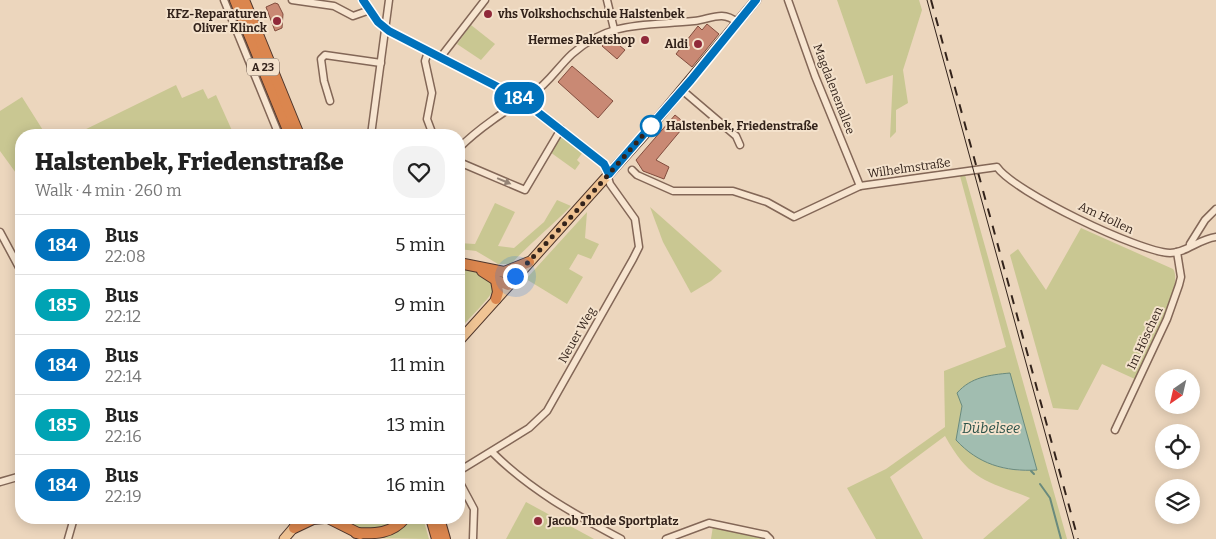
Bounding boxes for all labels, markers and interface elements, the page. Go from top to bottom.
place label: KFZ-Reparaturen Oliver Klinck [167,7,268,35]
place label: vhs Volkshochschule Halstenbek [497,7,685,21]
marker: vhs Volkshochschule Halstenbek [482,8,494,20]
marker: KFZ-Reparaturen Oliver Klinck [271,15,283,27]
place label: Hermes Paketshop [528,33,635,47]
marker: Hermes Paketshop [639,34,651,46]
place label: Aldi [665,37,688,51]
marker: Aldi [692,38,704,50]
street label: Magdalenenallee [810,42,858,136]
road number: A 23 [247,58,279,76]
line badge: 184 [490,82,548,114]
text: 184 [504,87,534,109]
marker: Halstenbek, Friedenstraße [640,115,662,137]
place label: Halstenbek, Friedenstraße [666,119,819,133]
button: heart [393,146,445,198]
text: Halstenbek, Friedenstraße [35,148,344,176]
street label: Wilhelmstraße [867,155,951,181]
one-way arrow [497,177,511,185]
text: Walk · 4 min · 260 m [35,181,182,200]
street label: Am Hollen [1076,199,1136,237]
text: Bus [105,224,139,247]
text: 5 min [395,233,445,256]
text: 184 [48,234,77,256]
text: 22:08 [105,247,146,266]
your location [503,264,528,289]
text: Bus [105,284,139,307]
text: 9 min [394,293,445,316]
text: 185 [48,294,77,316]
street label: Neuer Weg [555,304,599,365]
street label: Im Höschen [1124,304,1166,372]
text: 22:12 [105,307,141,326]
text: Bus [105,344,139,367]
text: 11 min [390,353,445,376]
text: 184 [48,354,77,376]
text: 22:14 [105,367,142,386]
north arrow [1155,369,1200,414]
map controls [1155,369,1200,524]
text: Bus [105,404,139,427]
text: 13 min [387,413,445,436]
text: 185 [48,414,77,436]
water label: Dübelsee [962,420,1020,437]
button: locate [1155,424,1200,469]
text: 22:16 [105,427,142,446]
text: Bus [105,464,139,487]
text: 16 min [387,473,445,496]
text: 184 [48,474,77,496]
button: layers [1155,479,1200,524]
text: 22:19 [105,487,142,506]
place label: Jacob Thode Sportplatz [547,514,679,528]
marker: Jacob Thode Sportplatz [532,515,544,527]

